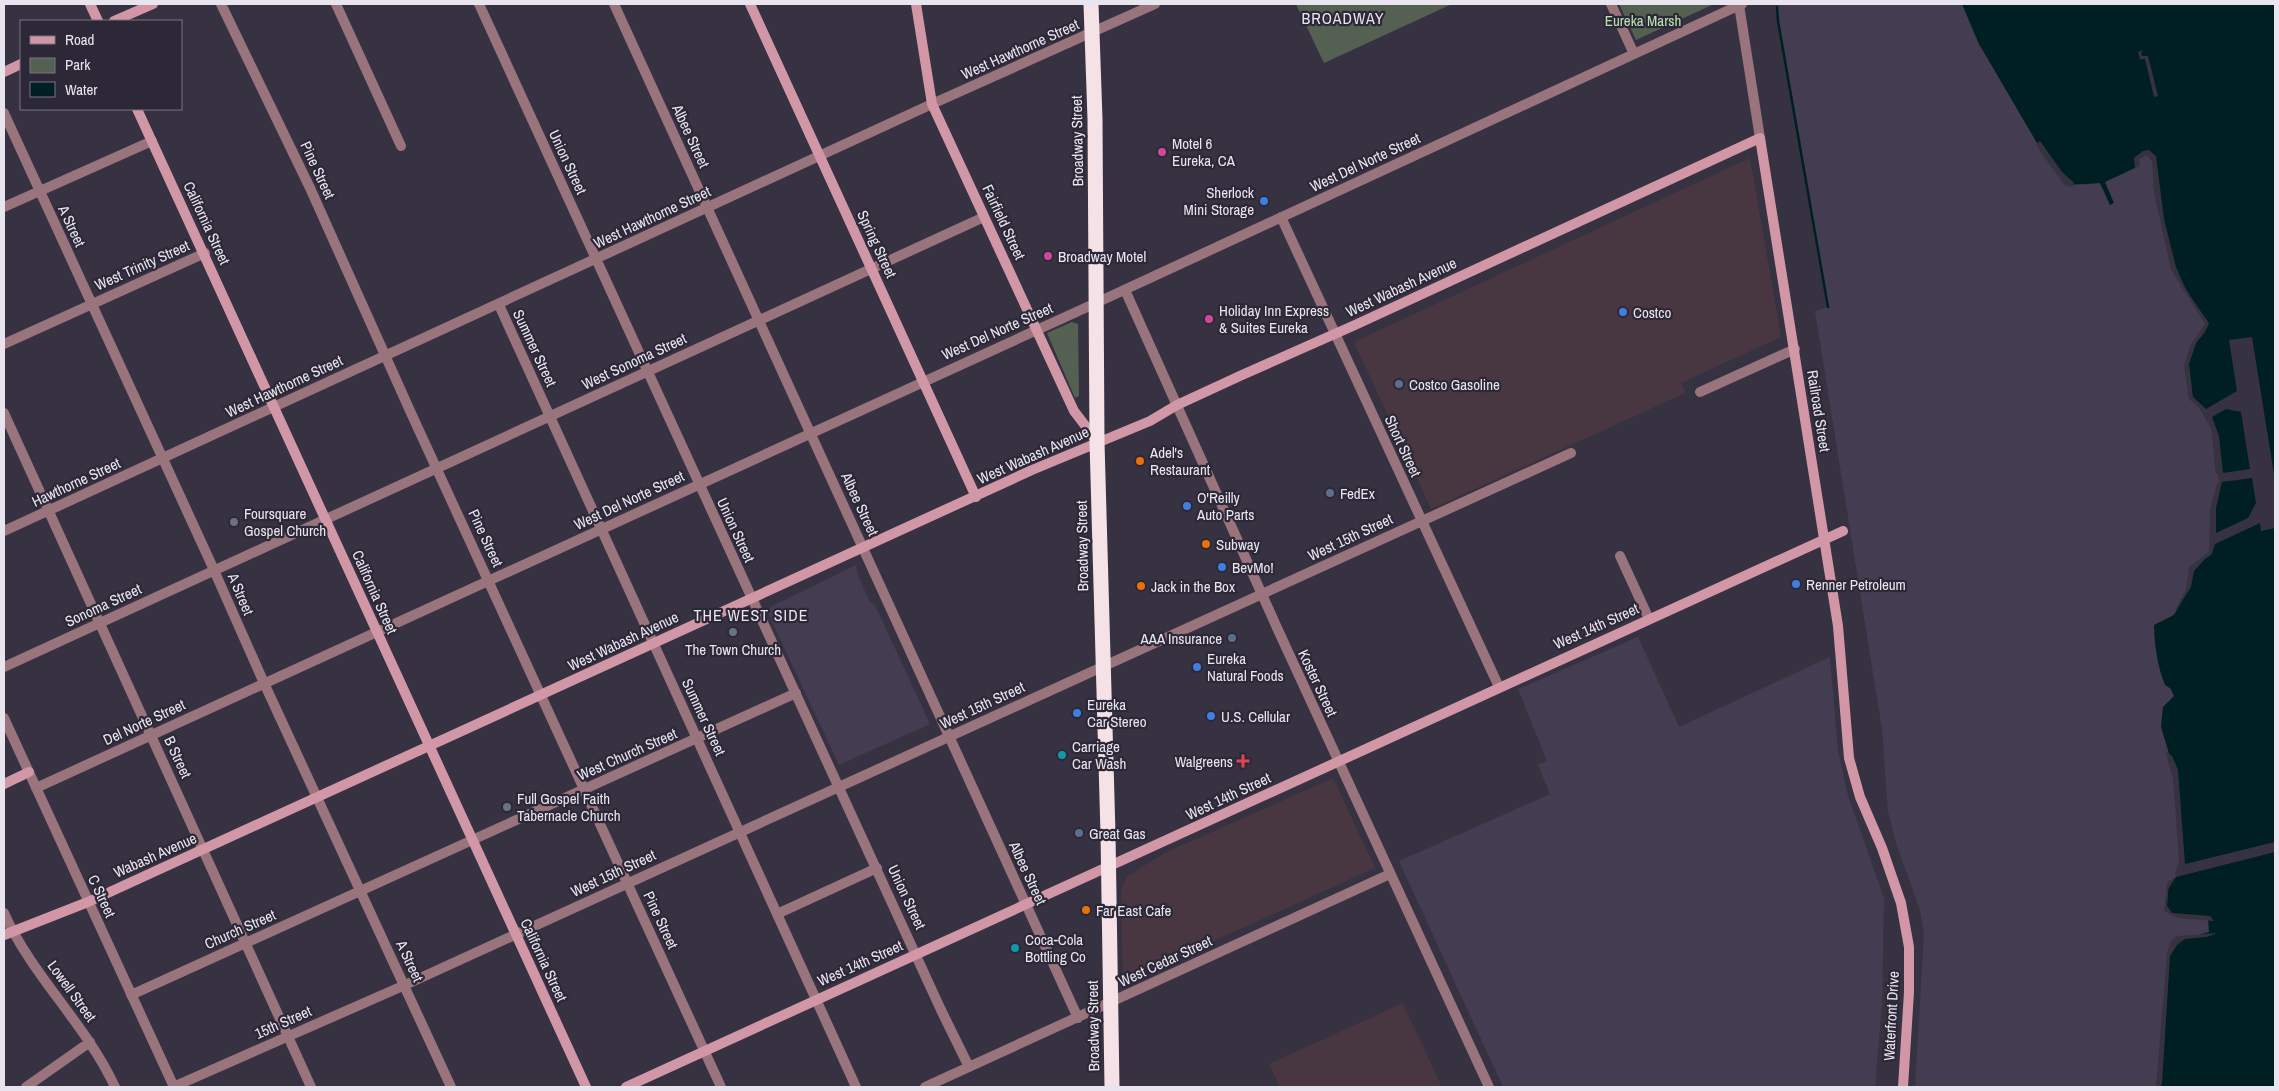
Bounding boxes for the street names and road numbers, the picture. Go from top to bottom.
street label: West Hawthorne Street [958,13,1083,84]
street label: Broadway Street [1066,95,1088,187]
street label: Albee Street [667,100,715,172]
street label: Union Street [544,126,592,198]
street label: West Del Norte Street [1306,127,1424,197]
street label: Pine Street [295,138,341,203]
street label: California Street [179,178,236,269]
street label: West Hawthorne Street [590,180,714,253]
street label: Fairfield Street [977,181,1031,264]
street label: A Street [53,201,91,251]
street label: Spring Street [852,207,902,282]
street label: West Trinity Street [91,234,193,295]
street label: West Wabash Avenue [1342,252,1460,322]
street label: West Del Norte Street [938,297,1056,365]
street label: Summer Street [508,306,562,390]
street label: West Sonoma Street [578,327,690,394]
street label: West Hawthorne Street [222,349,346,422]
street label: Railroad Street [1802,368,1836,454]
street label: Short Street [1380,412,1427,481]
street label: West Wabash Avenue [974,421,1092,489]
street label: Hawthorne Street [28,452,124,512]
street label: West Del Norte Street [570,465,688,535]
street label: Albee Street [836,468,884,540]
street label: Union Street [712,494,760,566]
street label: Broadway Street [1071,500,1093,592]
street label: Pine Street [463,506,509,571]
street label: West 15th Street [1304,508,1396,566]
street label: California Street [347,547,403,638]
street label: A Street [222,569,259,619]
street label: Sonoma Street [61,578,145,632]
street label: West 14th Street [1550,598,1643,654]
street label: West Wabash Avenue [564,606,682,676]
street label: Koster Street [1293,646,1343,720]
street label: Summer Street [677,675,731,759]
street label: West 15th Street [936,676,1028,734]
street label: Del Norte Street [100,694,189,750]
street label: West Church Street [574,722,681,785]
street label: B Street [159,732,197,782]
street label: West 14th Street [1182,767,1274,825]
street label: Wabash Avenue [110,827,200,883]
street label: Albee Street [1004,837,1052,909]
street label: West 15th Street [567,844,659,902]
street label: Union Street [883,861,931,933]
street label: C Street [83,871,121,921]
street label: Pine Street [638,888,684,953]
street label: Church Street [201,904,279,954]
street label: California Street [516,915,573,1006]
street label: West Cedar Street [1115,930,1216,992]
street label: West 14th Street [814,935,907,991]
street label: A Street [391,936,429,986]
street label: Lowell Street [43,956,102,1026]
street label: Waterfront Drive [1878,970,1904,1061]
street label: Broadway Street [1082,980,1104,1072]
street label: 15th Street [251,1000,315,1044]

